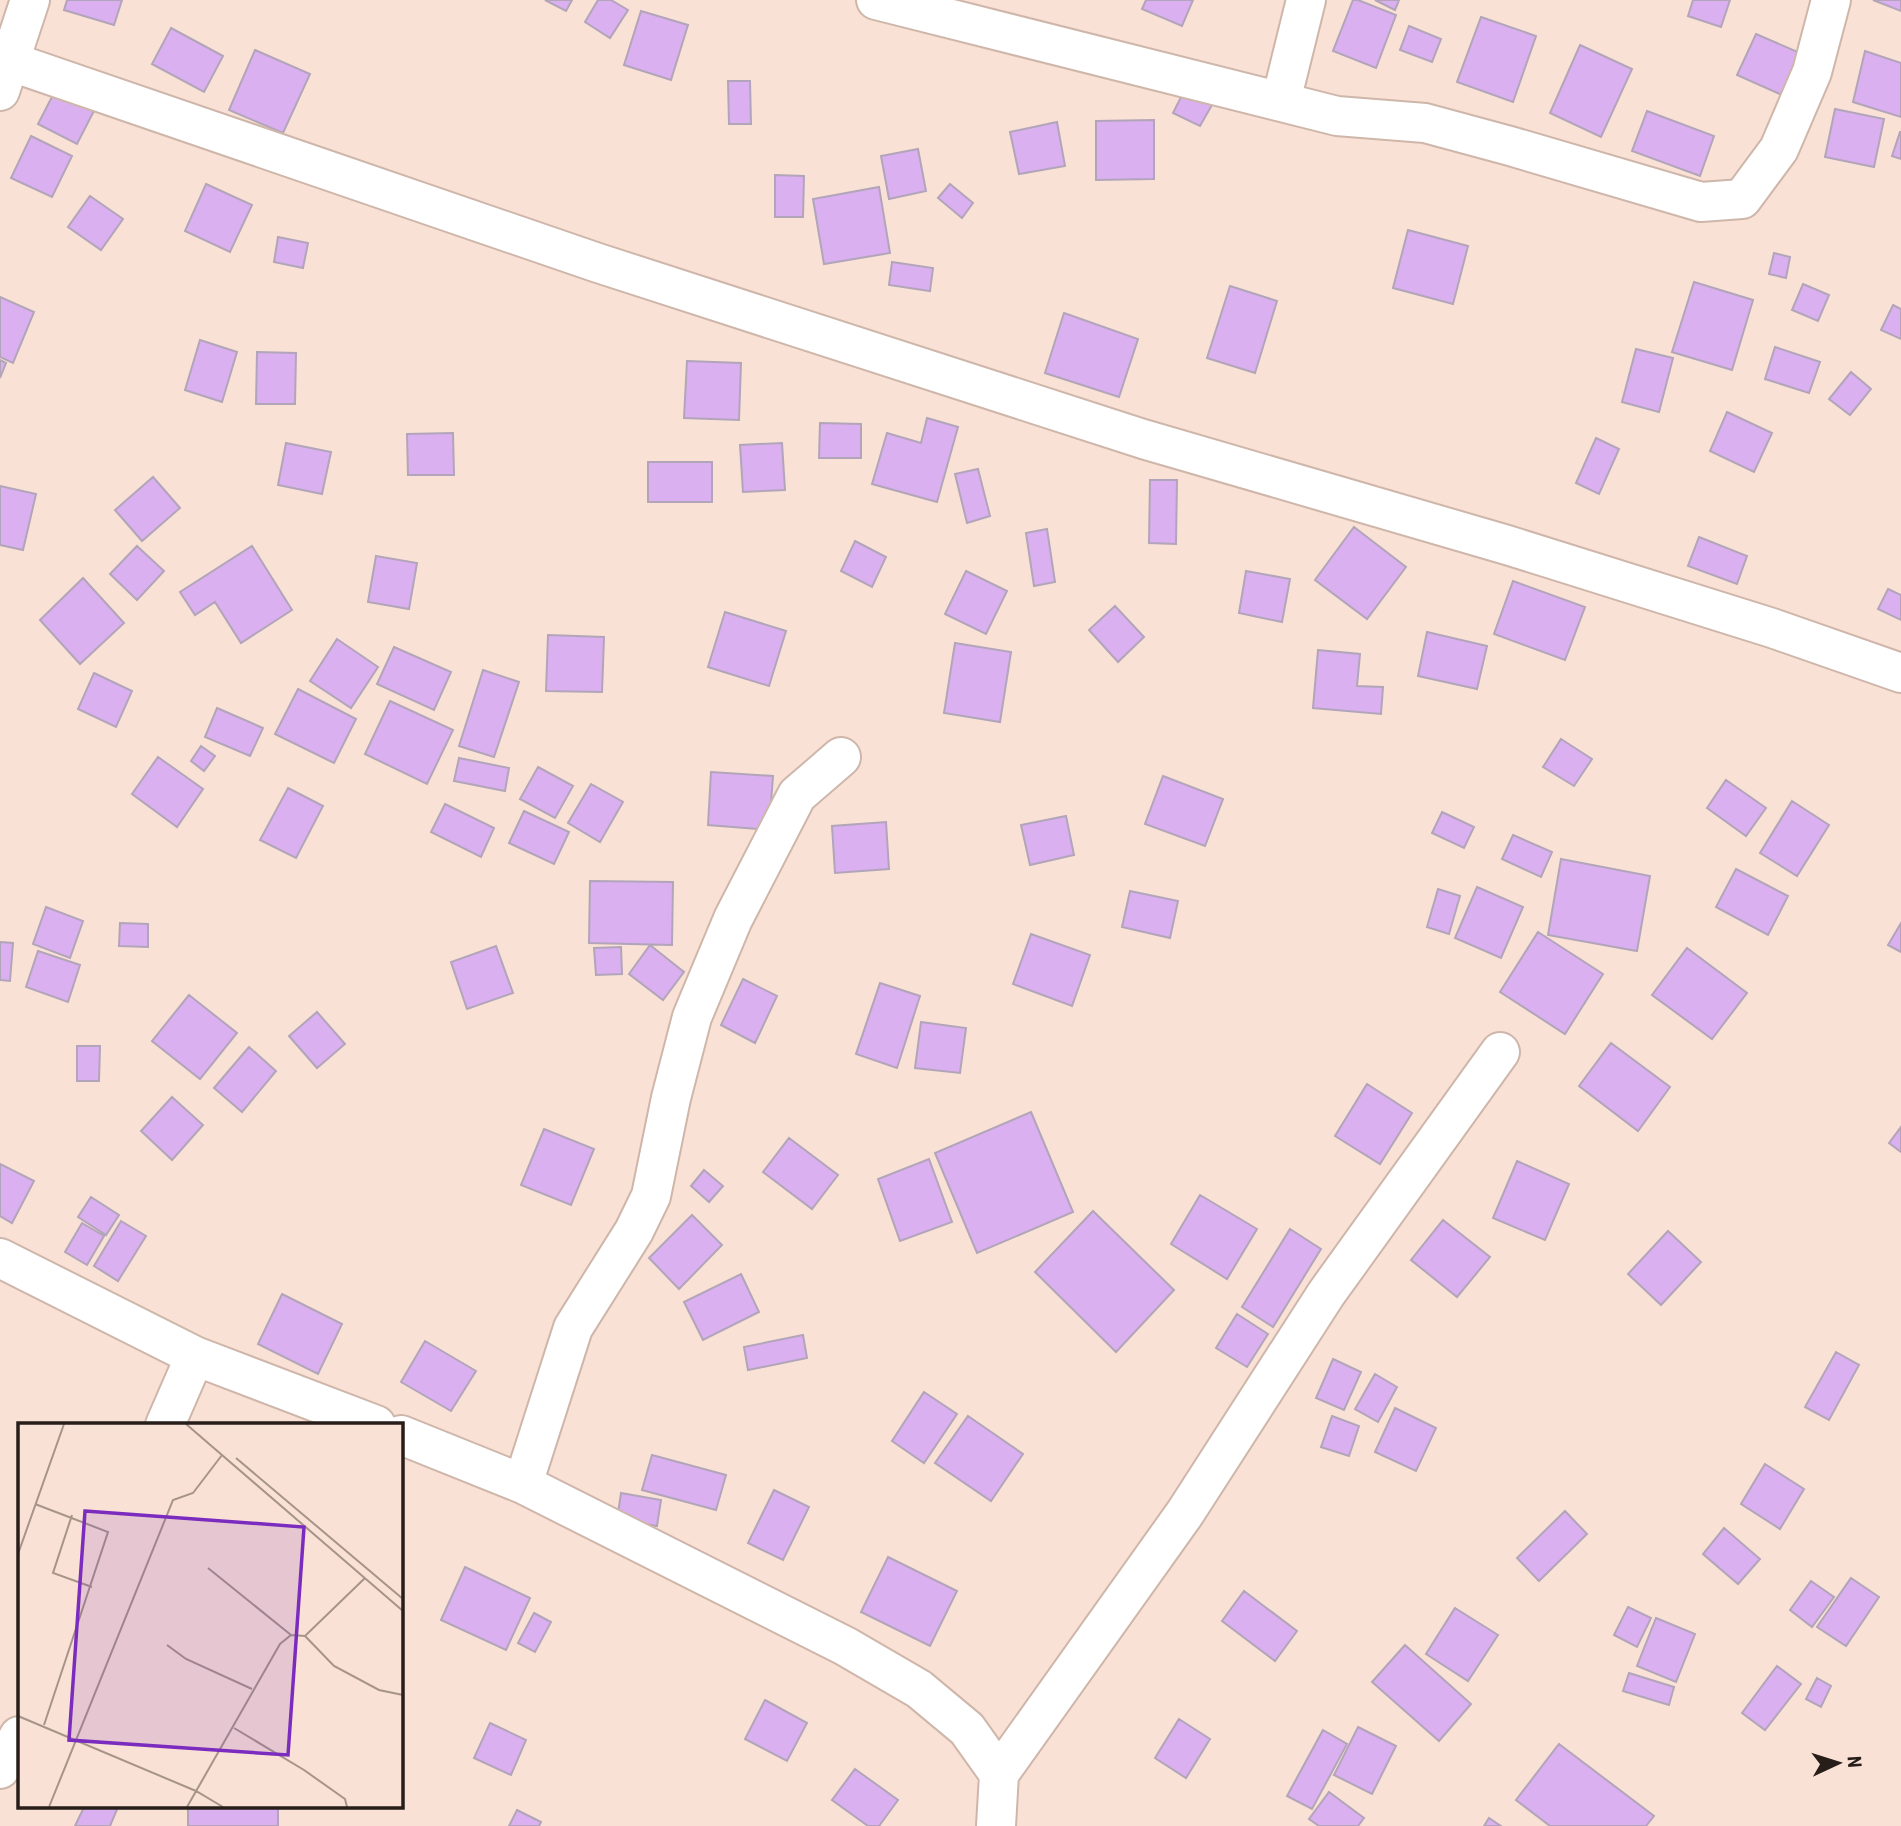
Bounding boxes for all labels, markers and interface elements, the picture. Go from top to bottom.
inset map [18,1423,402,1808]
north arrow [1803,1728,1873,1798]
text: N [1843,1755,1866,1768]

